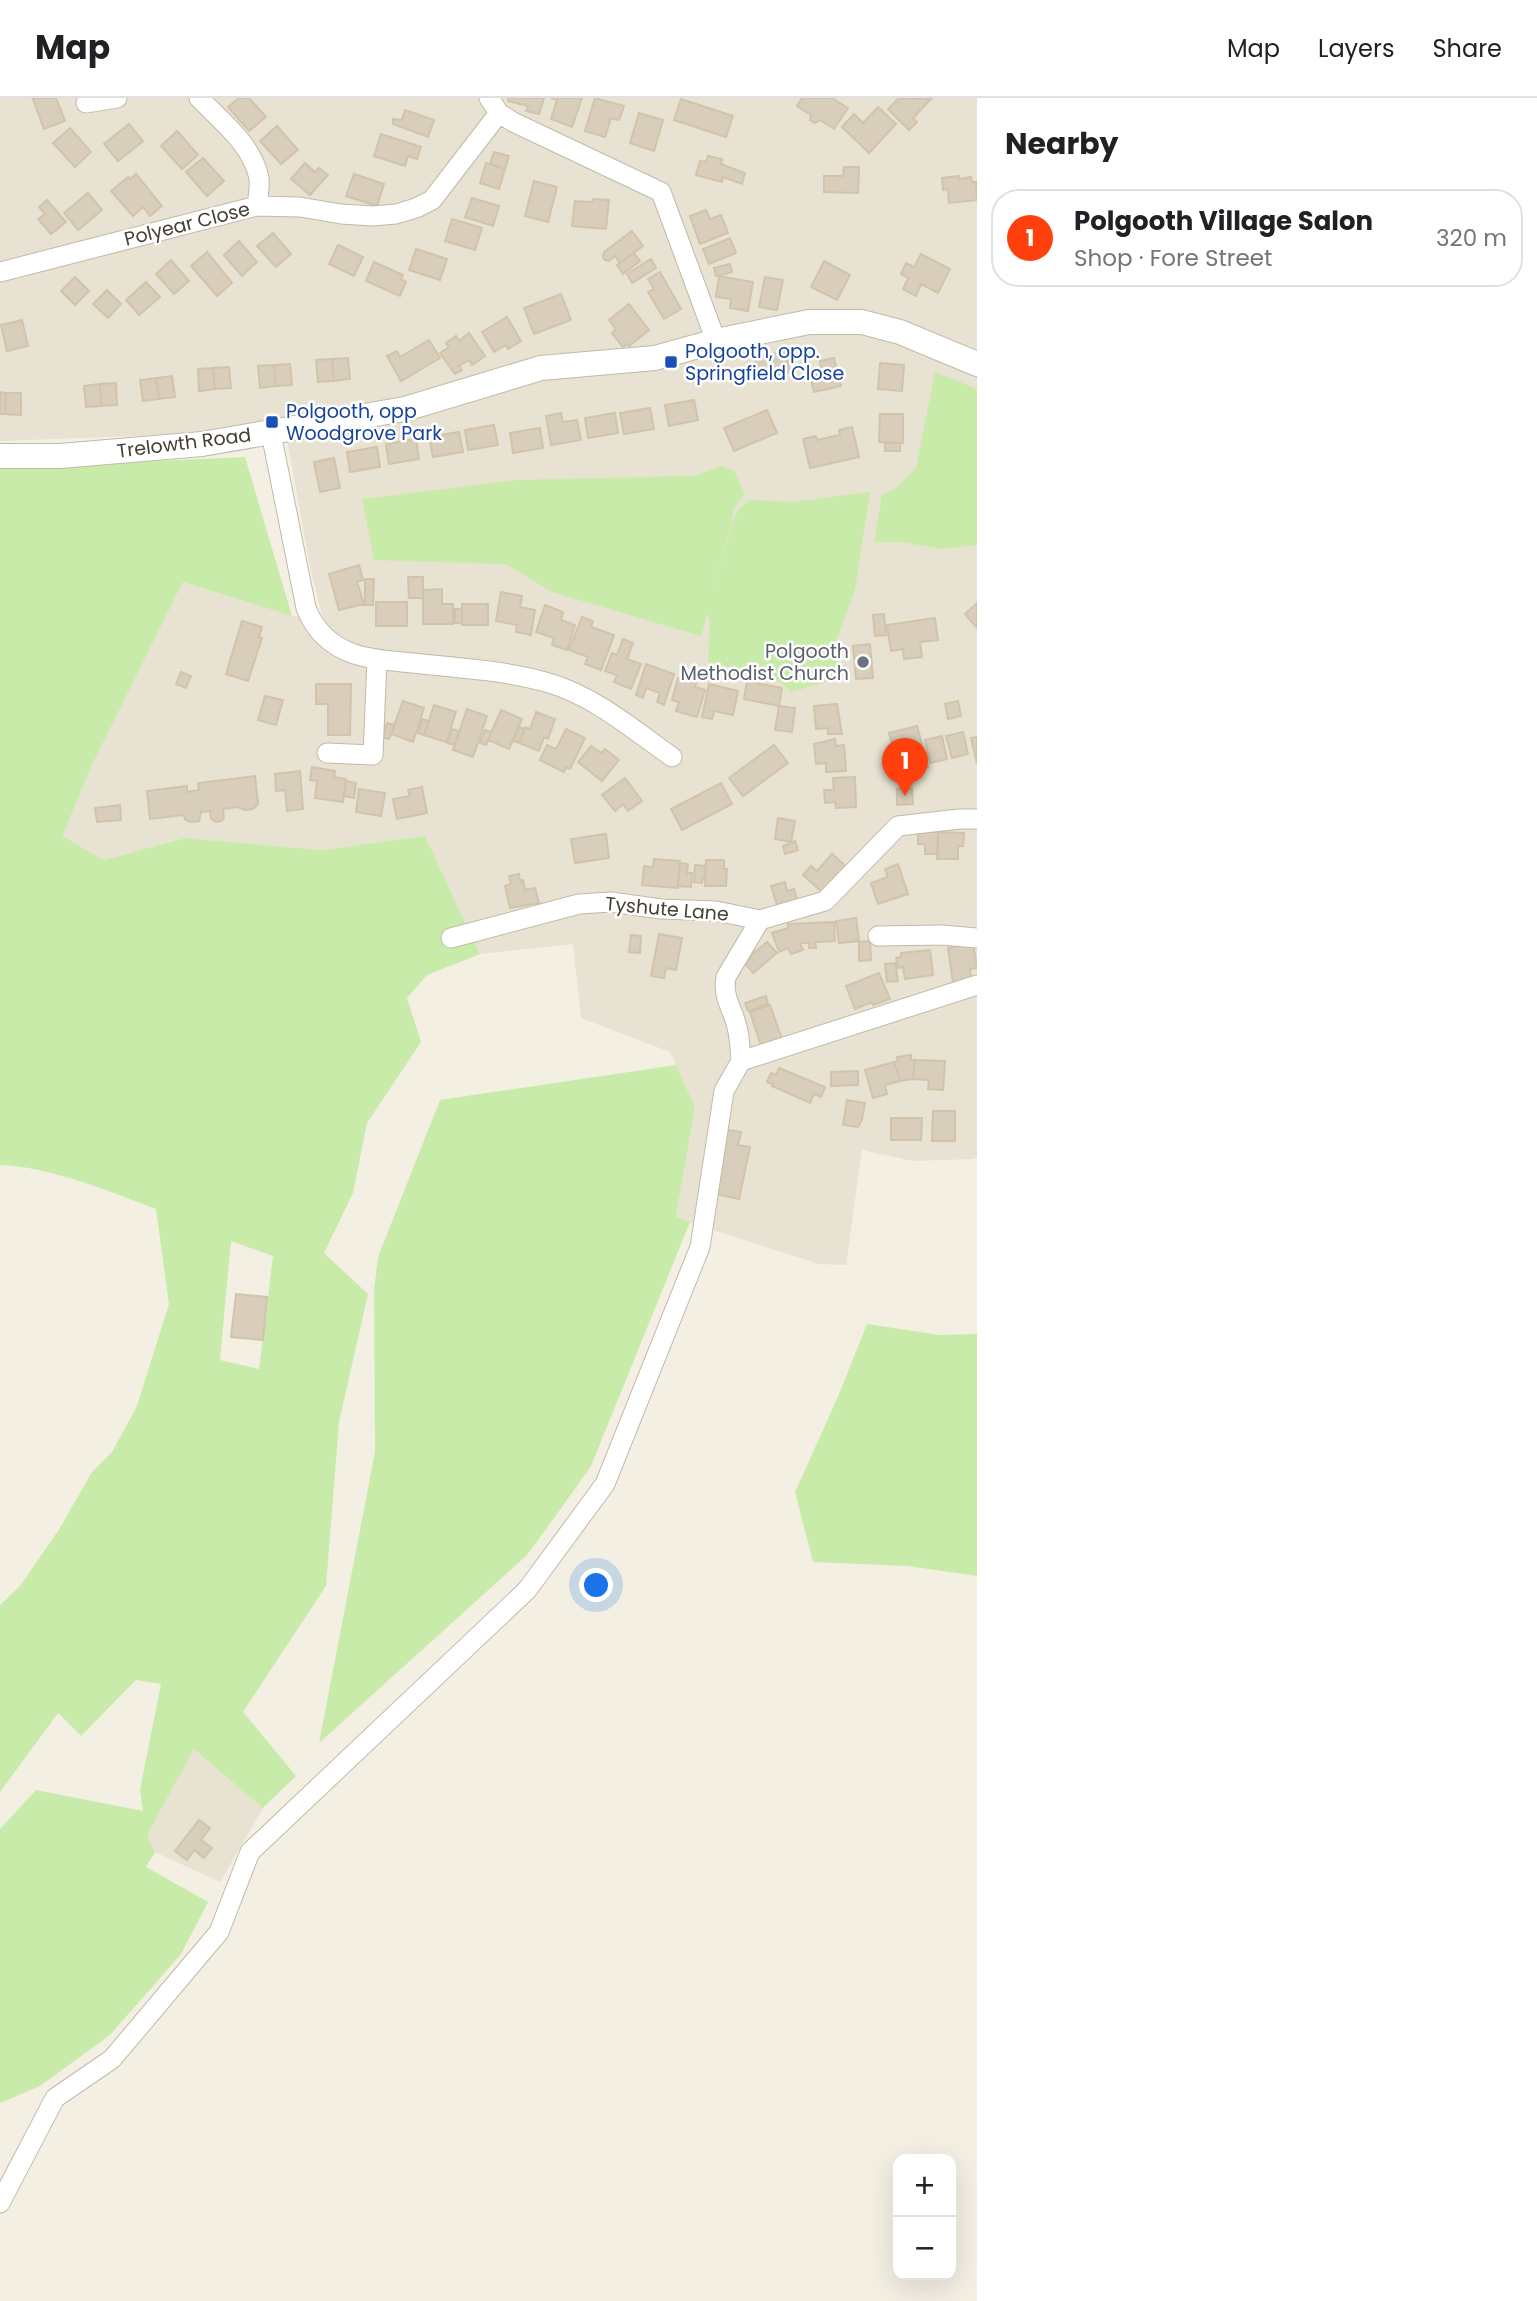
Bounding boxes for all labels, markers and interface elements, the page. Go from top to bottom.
text: Map [35,24,110,71]
text: Map [1227,32,1280,65]
text: Layers [1318,32,1394,65]
text: Share [1432,32,1502,65]
text: Nearby [1005,122,1119,165]
street label: Polyear Close [121,195,253,253]
text: Polgooth Village Salon [1074,203,1373,239]
text: 1 [1026,222,1034,254]
text: 320 m [1436,222,1507,254]
text: Shop · Fore Street [1074,242,1272,274]
place label: Polgooth, opp. Springfield Close [685,338,844,387]
marker: Polgooth, opp. Springfield Close [663,354,679,370]
place label: Polgooth, opp Woodgrove Park [286,398,442,447]
marker: Polgooth, opp Woodgrove Park [264,414,280,430]
street label: Trelowth Road [115,421,253,465]
place label: Polgooth Methodist Church [680,638,849,687]
marker: Polgooth Methodist Church [855,654,871,670]
pin: 1 [882,738,928,796]
street label: Tyshute Lane [604,890,730,928]
your location [579,1568,613,1602]
map controls [893,2154,956,2280]
button: + [893,2154,956,2217]
button: − [893,2217,956,2280]

